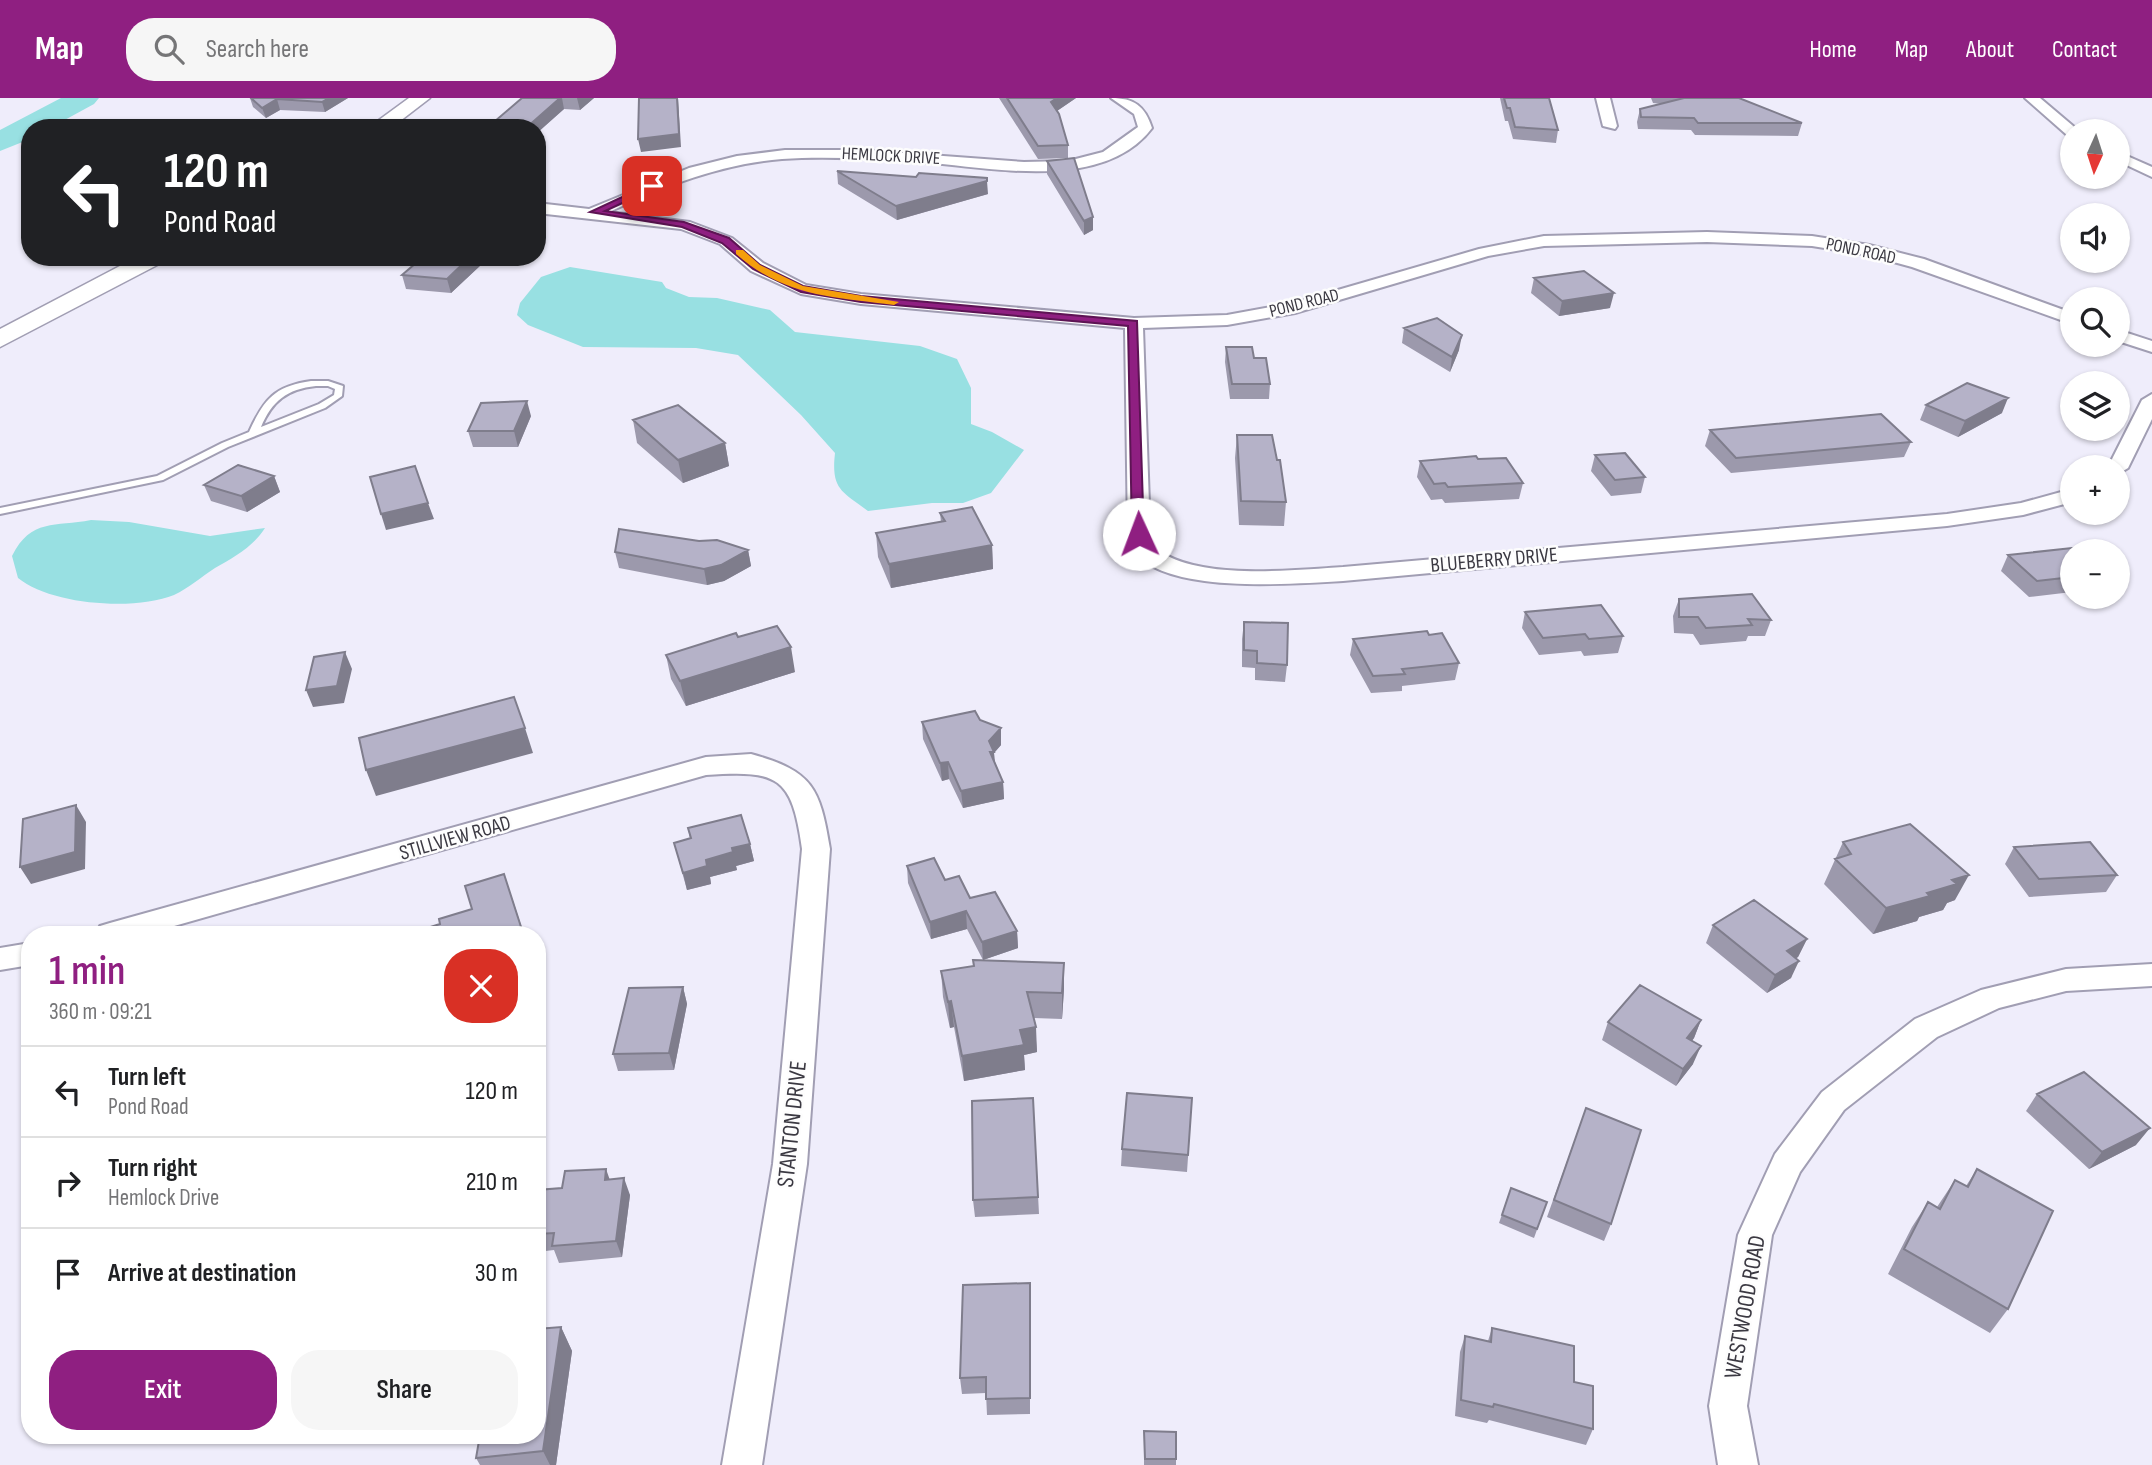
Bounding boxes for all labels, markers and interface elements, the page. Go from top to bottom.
search box [126,18,616,81]
text: Map [35,29,84,69]
icon: search [150,30,188,68]
text: Search here [206,34,309,65]
text: Home [1809,35,1857,64]
text: Map [1895,35,1928,64]
text: About [1966,35,2014,64]
text: Contact [2052,35,2117,64]
north arrow [2060,119,2130,189]
map controls [2060,119,2130,609]
text: 120 m [164,143,269,202]
street label: HEMLOCK DRIVE [841,143,941,169]
icon: left [49,147,140,238]
pin [622,156,682,216]
icon: arrive [633,167,671,205]
text: Pond Road [164,203,276,242]
button: sound [2060,203,2130,273]
street label: POND ROAD [1824,233,1898,269]
street label: POND ROAD [1267,284,1341,322]
button: search [2060,287,2130,357]
button: layers [2060,371,2130,441]
button: + [2060,455,2130,525]
position arrow [1102,497,1176,571]
button: − [2060,539,2130,609]
street label: BLUEBERRY DRIVE [1429,542,1559,578]
street label: STILLVIEW ROAD [396,810,514,866]
text: 1 min [49,946,125,997]
button: close [444,949,518,1023]
text: 360 m · 09:21 [49,998,152,1026]
street label: STANTON DRIVE [771,1059,813,1189]
text: Turn left [108,1062,186,1093]
icon: left [49,1073,87,1111]
text: 120 m [465,1076,518,1107]
text: Pond Road [108,1093,189,1121]
text: Turn right [108,1153,197,1184]
icon: right [49,1164,87,1202]
text: 210 m [466,1167,518,1198]
text: Hemlock Drive [108,1184,219,1212]
street label: WESTWOOD ROAD [1718,1233,1772,1381]
icon: arrive [49,1255,87,1293]
text: Arrive at destination [108,1258,296,1289]
text: 30 m [475,1258,518,1289]
button: Exit [49,1350,277,1430]
button: Share [291,1350,518,1430]

